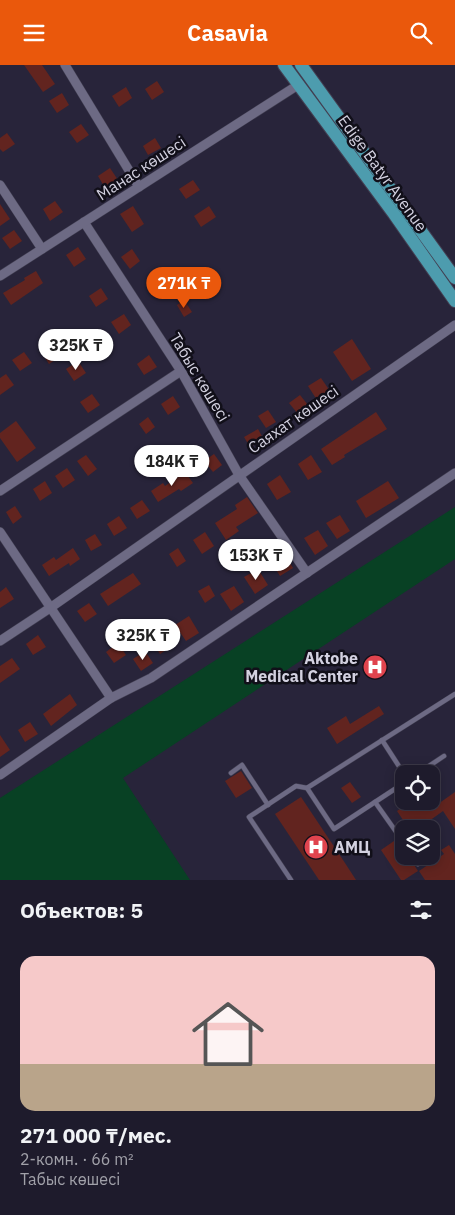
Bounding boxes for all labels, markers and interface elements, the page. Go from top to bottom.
text: Casavia [187,18,268,47]
icon: menu [20,19,48,47]
icon: search [407,19,435,47]
street label: Edige Batyr Avenue [334,111,432,235]
street label: Манас көшесі [93,132,189,204]
pin: 271K ₸ [143,267,225,309]
text: 271K ₸ [157,273,211,293]
pin: 325K ₸ [35,329,117,371]
street label: Табыс көшесі [166,329,234,425]
text: 325K ₸ [49,335,103,355]
street label: Саяхат көшесі [244,380,342,458]
pin: 184K ₸ [131,445,213,487]
text: 184K ₸ [145,451,199,471]
pin: 153K ₸ [215,539,297,581]
text: 153K ₸ [229,545,283,565]
pin: 325K ₸ [102,619,184,661]
text: 325K ₸ [116,625,170,645]
place label: Aktobe Medical Center [245,648,359,686]
hospital icon: Aktobe Medical Center [362,654,388,680]
map controls [395,765,440,865]
button: locate [395,765,440,810]
button: layers [395,820,440,865]
hospital icon: АМЦ [303,834,329,860]
place label: АМЦ [334,837,370,857]
text: Объектов: 5 [20,896,143,924]
icon: filters [407,896,435,924]
icon: home [183,989,273,1079]
text: 271 000 ₸/мес. [20,1121,172,1149]
text: 2-комн. · 66 m² [20,1149,134,1169]
text: Табыс көшесі [20,1169,120,1189]

